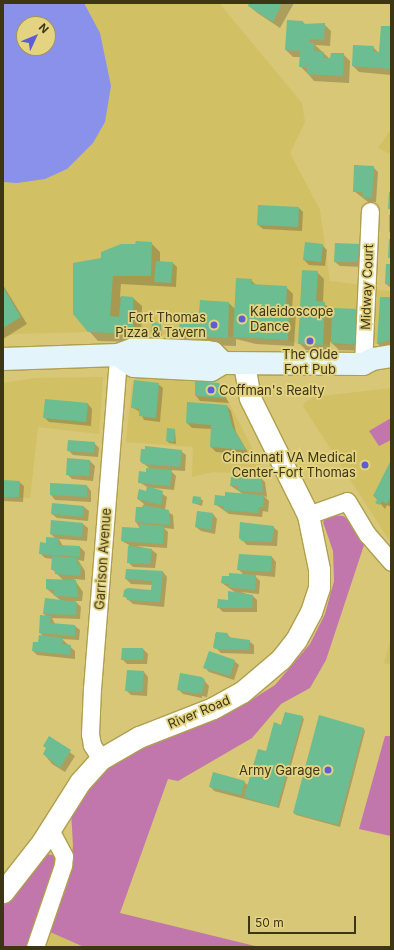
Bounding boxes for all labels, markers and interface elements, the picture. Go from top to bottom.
north arrow [16,16,56,56]
text: N [36,20,52,36]
street label: Midway Court [358,244,376,330]
place label: Kaleidoscope Dance [250,304,333,335]
place label: Fort Thomas Pizza & Tavern [115,310,206,341]
marker: Kaleidoscope Dance [237,314,247,324]
marker: Fort Thomas Pizza & Tavern [209,320,219,330]
marker: The Olde Fort Pub [305,336,315,346]
place label: The Olde Fort Pub [282,347,338,378]
place label: Coffman's Realty [219,382,325,398]
marker: Coffman's Realty [206,385,216,395]
place label: Cincinnati VA Medical Center-Fort Thomas [222,450,356,481]
marker: Cincinnati VA Medical Center-Fort Thomas [359,459,371,471]
street label: Garrison Avenue [92,508,114,610]
street label: River Road [166,692,232,732]
place label: Army Garage [239,762,320,778]
marker: Army Garage [323,765,333,775]
scale bar [250,908,358,934]
text: 50 m [255,915,284,930]

